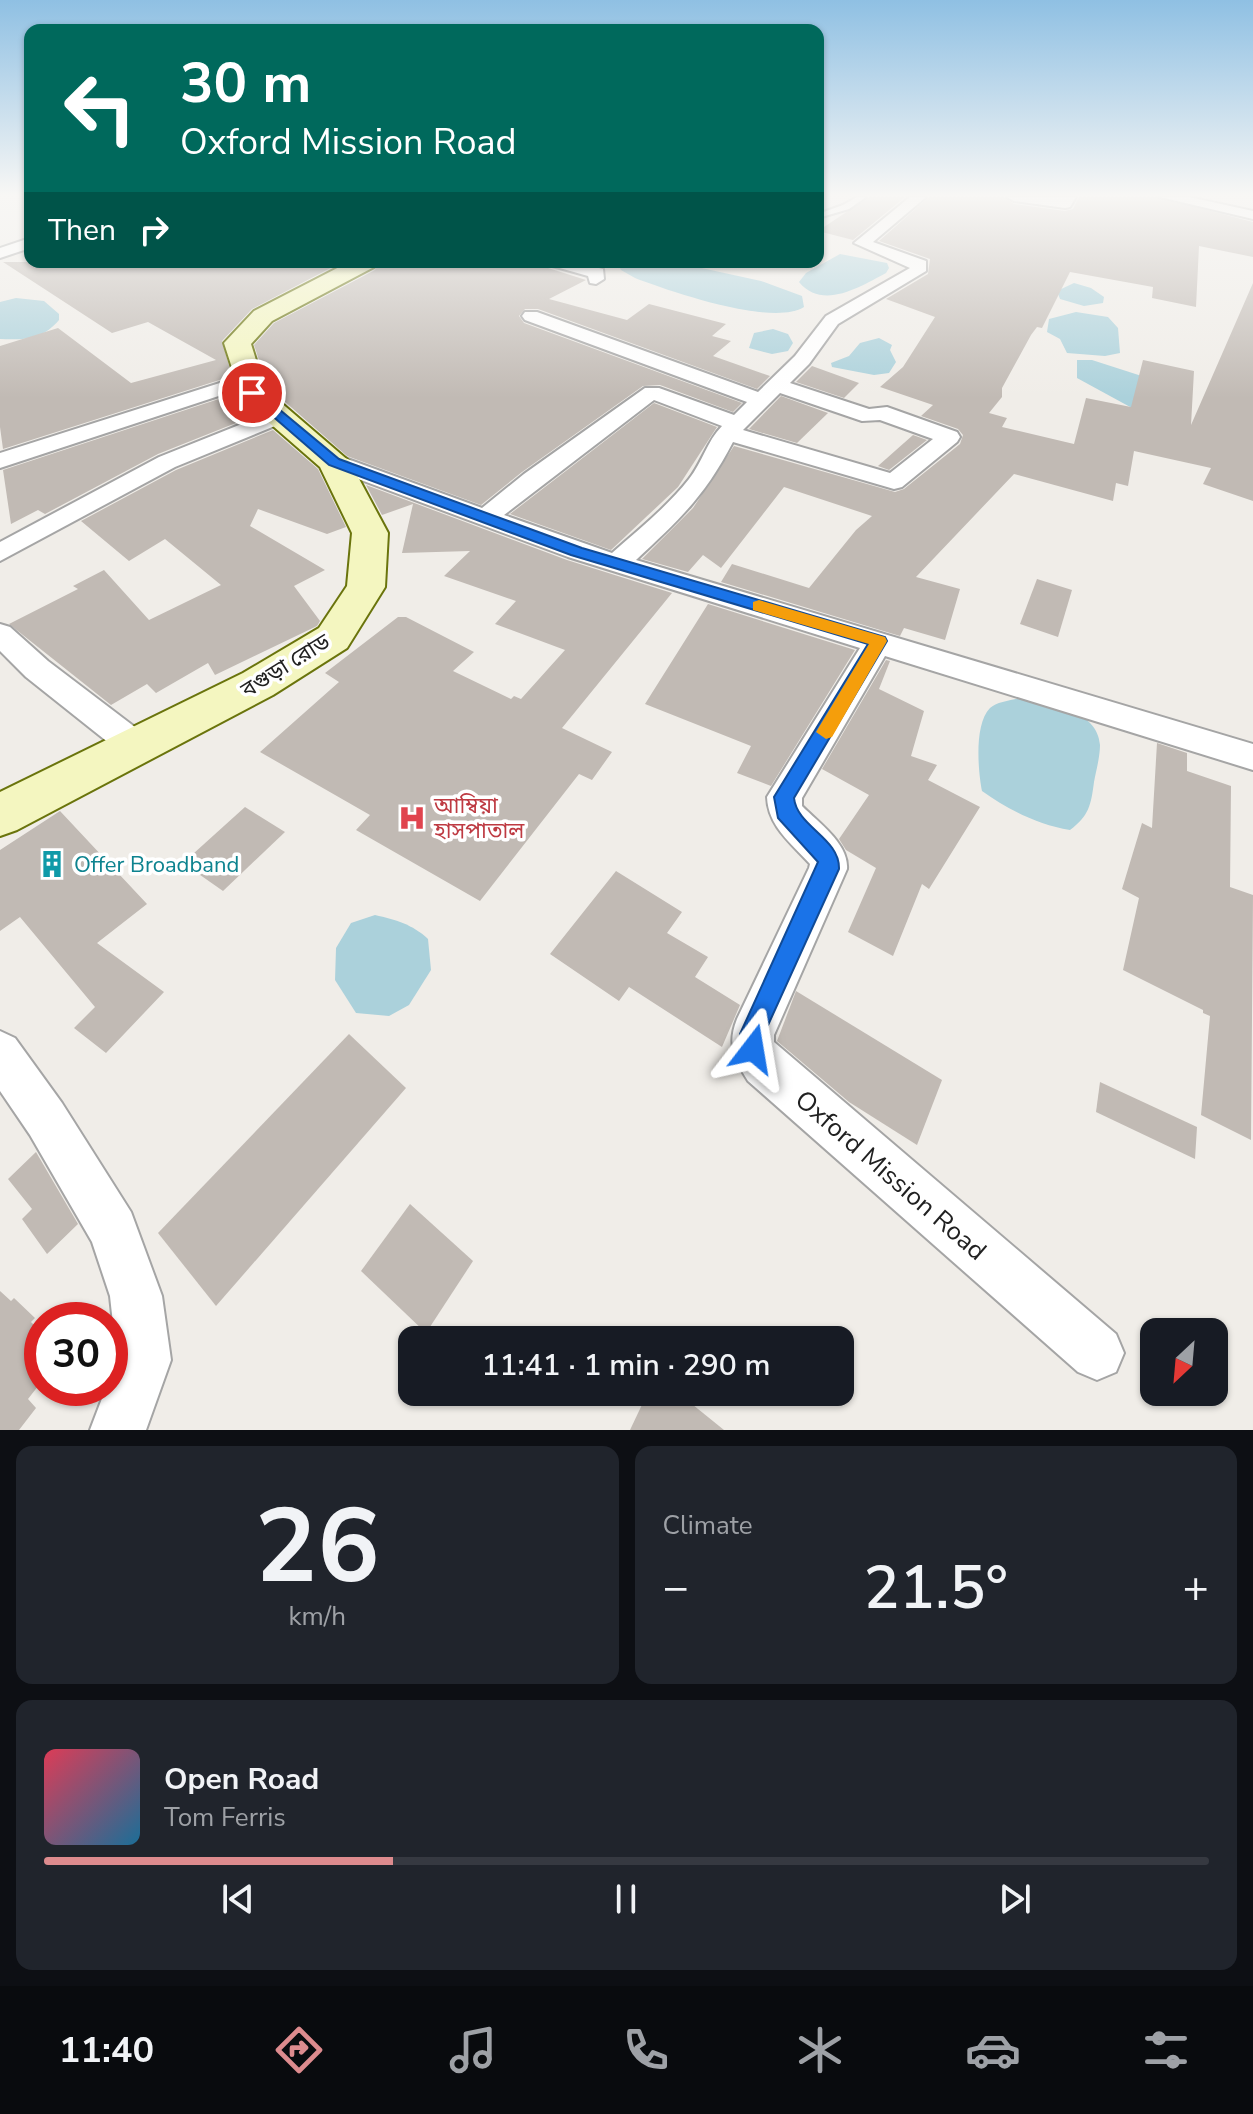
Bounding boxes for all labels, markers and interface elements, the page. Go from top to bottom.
text: 30 m [180,45,311,122]
icon: left [48,56,152,160]
text: Oxford Mission Road [180,118,517,167]
icon: right [132,208,176,252]
text: Then [48,210,116,251]
pin [218,359,286,427]
icon: arrive [230,371,274,415]
street label: বগুড়া রোড [235,627,336,705]
place label: আম্বিয়া হাসপাতাল [433,791,525,846]
hospital icon: আম্বিয়া হাসপাতাল [397,803,427,833]
building icon: Offer Broadband [37,849,67,879]
place label: Offer Broadband [74,850,239,880]
position arrow [711,1007,795,1091]
street label: Oxford Mission Road [787,1082,994,1268]
speed limit sign: 30 [24,1302,128,1406]
north arrow [1140,1318,1228,1406]
map controls [1140,1318,1228,1406]
text: 11:41 · 1 min · 290 m [481,1345,771,1386]
text: 26 [255,1476,380,1618]
text: Climate [663,1508,753,1543]
text: 21.5° [863,1547,1008,1629]
text: − [663,1558,689,1618]
text: + [1183,1558,1209,1618]
text: km/h [289,1599,346,1634]
text: Open Road [164,1759,319,1800]
text: Tom Ferris [164,1800,286,1835]
icon: previous [216,1877,260,1921]
icon: pause [604,1877,648,1921]
icon: next [993,1877,1037,1921]
icon: directions [271,2022,327,2078]
icon: music [445,2022,501,2078]
icon: phone [618,2022,674,2078]
icon: climate [792,2022,848,2078]
icon: car [965,2022,1021,2078]
icon: filters [1138,2022,1194,2078]
text: 11:40 [59,2026,154,2075]

